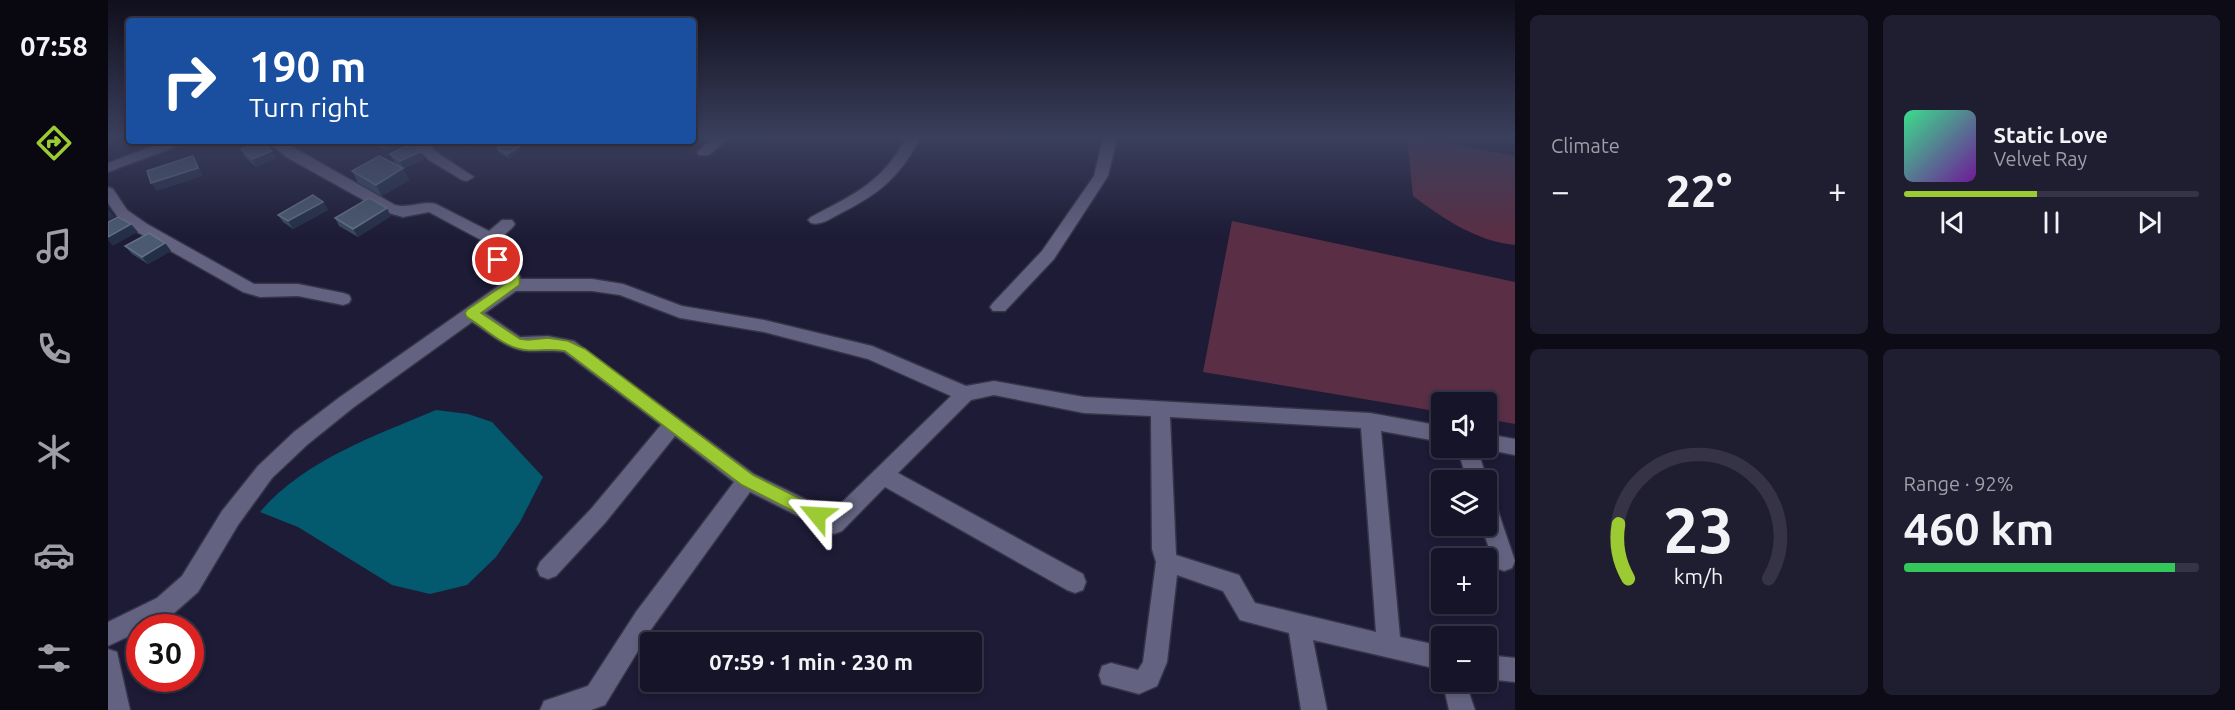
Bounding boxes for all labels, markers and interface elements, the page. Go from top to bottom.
text: 07:58 [20,31,88,61]
icon: right [150,42,228,120]
text: 190 m [249,43,366,90]
text: Turn right [249,92,369,122]
icon: directions [33,122,75,164]
text: Static Love [1994,122,2108,147]
text: Climate [1551,134,1620,157]
text: Velvet Ray [1994,147,2087,170]
text: 22° [1665,165,1732,216]
text: − [1551,172,1570,209]
text: + [1828,172,1847,209]
icon: previous [1936,206,1969,239]
icon: pause [2035,206,2068,239]
icon: next [2133,206,2166,239]
icon: music [33,225,75,267]
pin [472,234,523,285]
icon: arrive [481,243,514,276]
icon: phone [33,328,75,370]
map controls [1431,392,1497,692]
button: sound [1431,392,1497,458]
icon: climate [33,431,75,473]
button: layers [1431,470,1497,536]
text: Range · 92% [1904,472,2014,495]
position arrow [785,483,849,547]
text: 23 [1664,495,1734,565]
text: 460 km [1904,503,2054,554]
icon: car [33,534,75,576]
button: + [1431,548,1497,614]
text: km/h [1674,564,1723,588]
speed limit sign: 30 [126,614,204,692]
button: − [1431,626,1497,692]
icon: filters [33,637,75,679]
text: 07:59 · 1 min · 230 m [709,649,913,674]

